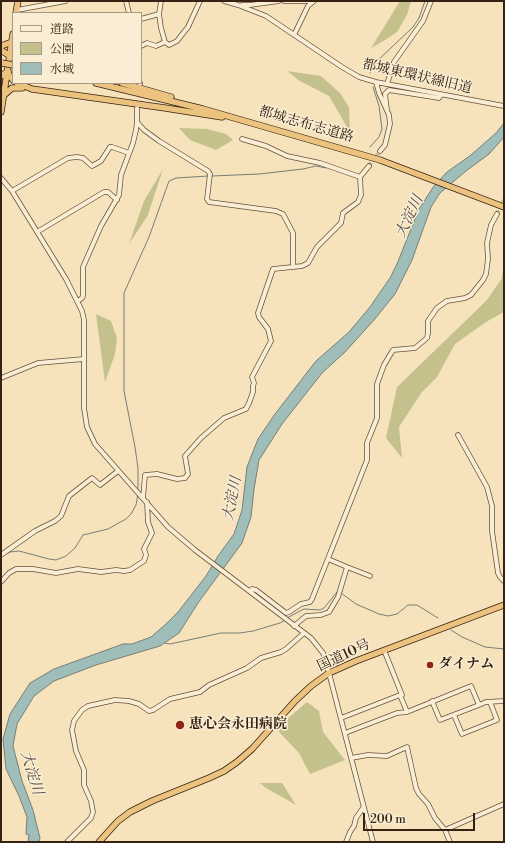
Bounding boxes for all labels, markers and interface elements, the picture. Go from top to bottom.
legend [12,12,142,84]
text: 道路 [50,22,74,37]
text: 公園 [50,42,74,57]
street label: 都城東環状線旧道 [361,56,473,98]
text: 水域 [50,62,74,77]
street label: 都城志布志道路 [257,103,355,147]
water label: 大淀川 [392,193,428,241]
water label: 大淀川 [220,475,246,523]
street label: 国道10号 [315,636,373,676]
place label: ダイナム [438,657,494,673]
marker: ダイナム [425,660,435,670]
place label: 恵心会永田病院 [189,717,287,733]
marker: 恵心会永田病院 [174,719,186,731]
water label: 大淀川 [16,749,46,797]
scale bar [365,805,477,831]
text: 200 m [370,812,406,827]

